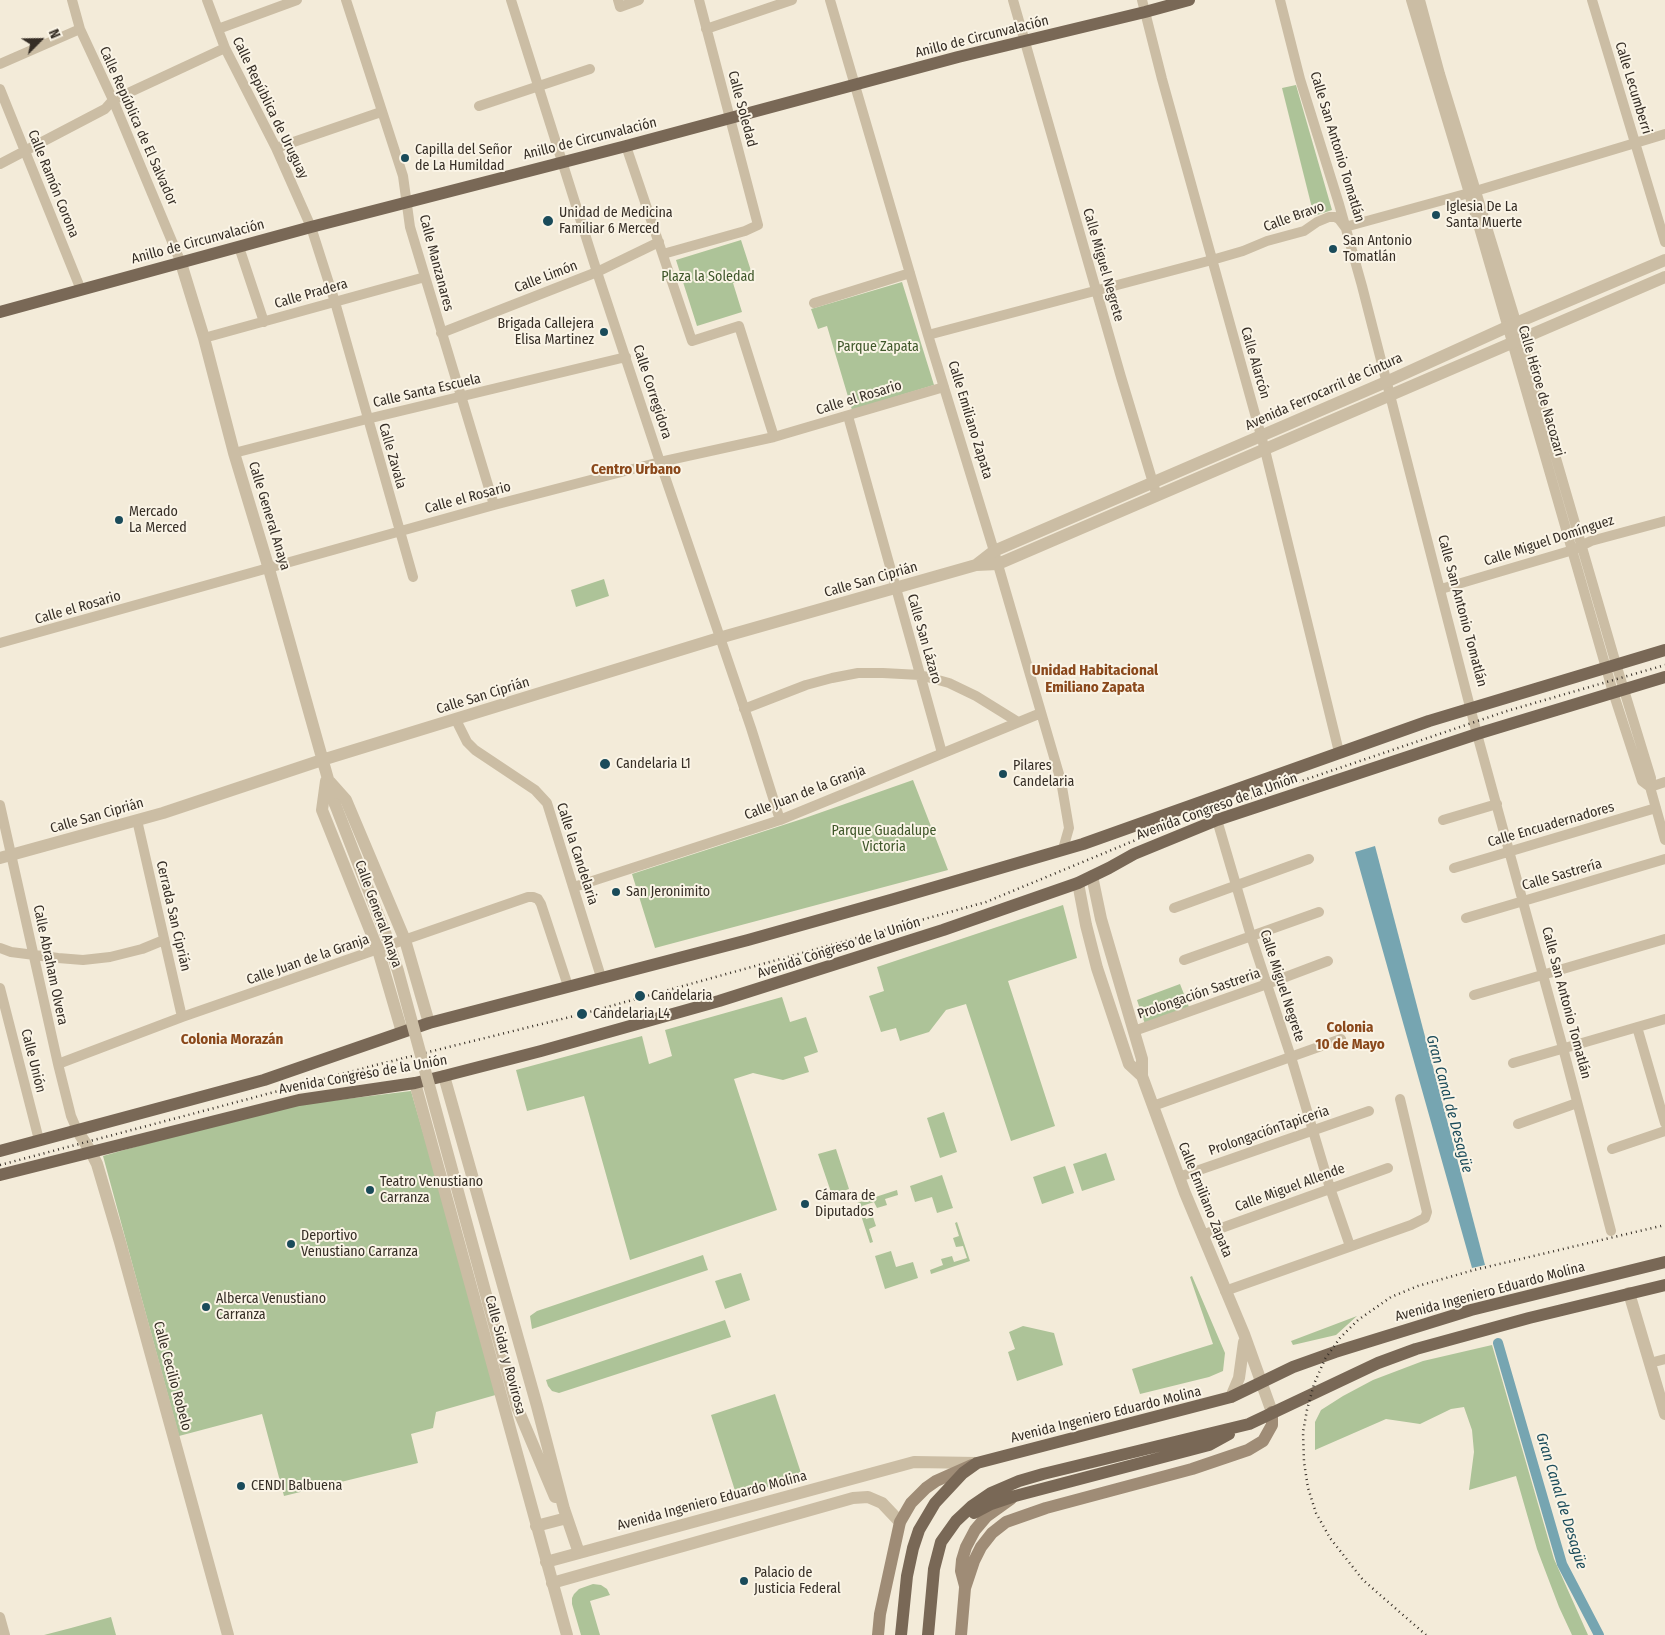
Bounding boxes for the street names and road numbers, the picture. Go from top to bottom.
street label: Anillo de Circunvalación [913,12,1051,62]
street label: Calle República de Uruguay [228,34,312,182]
street label: Calle Lecumberri [1611,40,1655,136]
street label: Calle República de El Salvador [95,44,181,208]
street label: Calle Soledad [724,69,760,149]
street label: Calle San Antonio Tomatlán [1306,70,1368,224]
street label: Anillo de Circunvalación [521,114,659,164]
street label: Calle Ramón Corona [24,128,82,240]
street label: Calle Bravo [1261,198,1327,236]
street label: Calle Miguel Negrete [1079,206,1127,324]
street label: Calle Manzanares [415,213,457,313]
street label: Anillo de Circunvalación [130,216,266,268]
street label: Calle Limón [512,257,580,297]
street label: Calle Pradera [272,276,350,312]
street label: Calle Héroe de Nacozari [1514,324,1568,458]
street label: Calle Alarcón [1237,325,1273,401]
street label: Calle Corregidora [629,343,675,441]
street label: Avenida Ferrocarril de Cintura [1243,350,1405,434]
street label: Calle Emiliano Zapata [944,359,996,481]
street label: Calle Santa Escuela [371,370,483,412]
street label: Calle el Rosario [814,377,904,419]
street label: Calle Zavala [375,421,409,491]
street label: Calle General Anaya [244,460,294,572]
street label: Calle el Rosario [423,478,513,518]
street label: Calle Miguel Domínguez [1482,512,1616,570]
street label: Calle San Antonio Tomatlán [1434,533,1490,689]
street label: Calle San Ciprián [822,559,920,601]
street label: Calle el Rosario [33,588,123,628]
street label: Calle San Lázaro [903,592,945,686]
street label: Calle San Ciprián [434,674,532,718]
street label: Calle Juan de la Granja [742,762,868,824]
street label: Avenida Congreso de la Unión [1134,770,1300,844]
street label: Calle San Ciprián [48,795,146,837]
street label: Calle Encuadernadores [1486,799,1616,851]
street label: Calle la Candelaria [553,801,601,907]
street label: Calle Sastrería [1520,856,1604,894]
street label: Calle General Anaya [351,858,405,970]
street label: Cerrada San Ciprián [152,859,194,973]
street label: Calle Abraham Olvera [29,903,71,1027]
street label: Avenida Congreso de la Unión [755,914,923,982]
street label: Calle San Antonio Tomatlán [1538,925,1594,1081]
street label: Calle Miguel Negrete [1256,928,1308,1044]
street label: Calle Juan de la Granja [245,931,371,989]
street label: Prolongación Sastreria [1135,965,1263,1023]
street label: Calle Unión [17,1027,49,1095]
street label: Avenida Congreso de la Unión [278,1052,448,1098]
street label: ProlongaciónTapiceria [1207,1103,1331,1159]
street label: Calle Emiliano Zapata [1174,1140,1236,1260]
street label: Calle Miguel Allende [1233,1160,1347,1216]
street label: Avenida Ingeniero Eduardo Molina [1393,1259,1587,1325]
street label: Calle Sidar y Rovirosa [481,1293,529,1417]
street label: Calle Cecilio Robelo [149,1319,195,1433]
street label: Avenida Ingeniero Eduardo Molina [1009,1383,1203,1447]
street label: Avenida Ingeniero Eduardo Molina [615,1468,809,1534]

